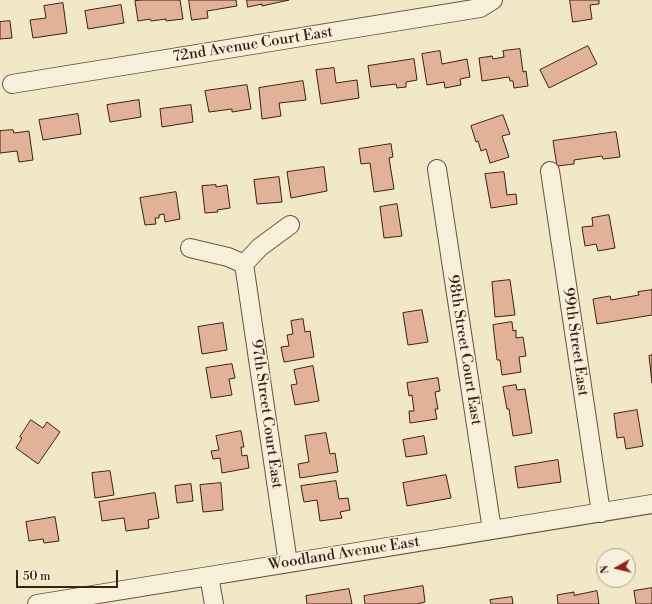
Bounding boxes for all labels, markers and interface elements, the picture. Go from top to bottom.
street label: 72nd Avenue Court East [172,23,334,67]
street label: 98th Street Court East [443,273,485,427]
street label: 99th Street East [558,287,592,397]
street label: 97th Street Court East [247,338,285,490]
street label: Woodland Avenue East [267,533,421,575]
north arrow [596,548,636,588]
scale bar [18,562,120,588]
text: N [598,564,613,575]
text: 50 m [23,569,51,584]

